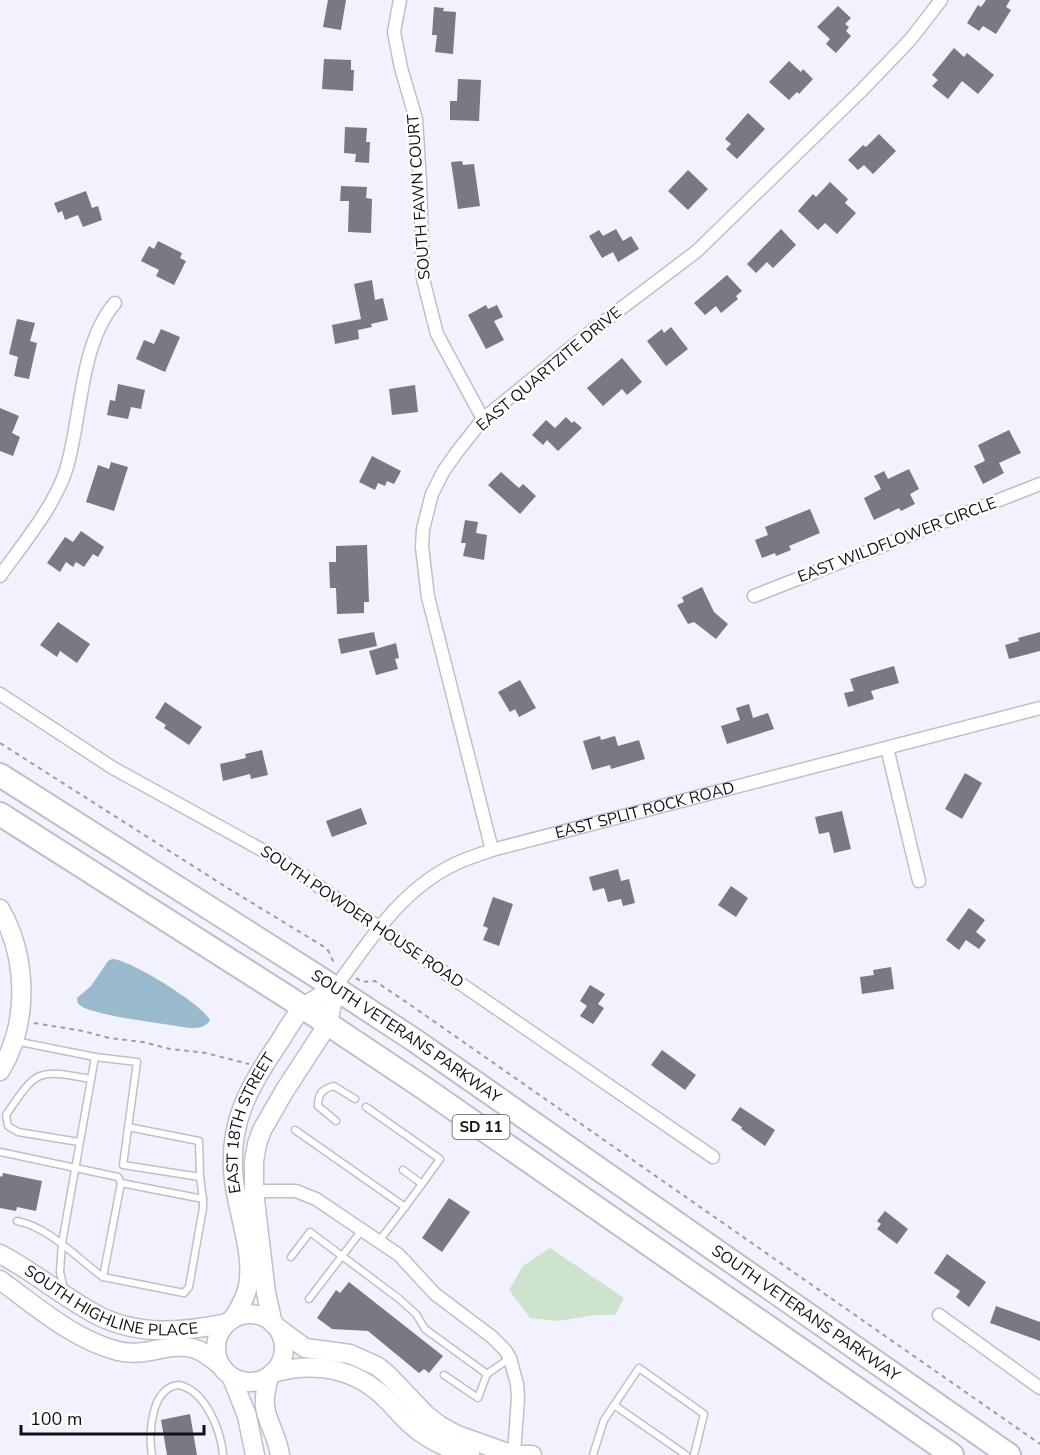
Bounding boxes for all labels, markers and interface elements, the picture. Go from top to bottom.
street label: SOUTH FAWN COURT [402,113,436,281]
street label: EAST QUARTZITE DRIVE [472,302,626,436]
street label: EAST WILDFLOWER CIRCLE [794,492,1000,588]
street label: EAST SPLIT ROCK ROAD [553,777,737,844]
street label: SOUTH POWDER HOUSE ROAD [256,841,468,993]
street label: SOUTH VETERANS PARKWAY [307,964,506,1109]
street label: EAST 18TH STREET [222,1048,280,1195]
road number: SD 11 [452,1115,510,1139]
street label: SOUTH VETERANS PARKWAY [707,1240,905,1387]
street label: SOUTH HIGHLINE PLACE [20,1260,199,1341]
scale bar [21,1398,204,1436]
text: 100 m [30,1407,82,1431]

